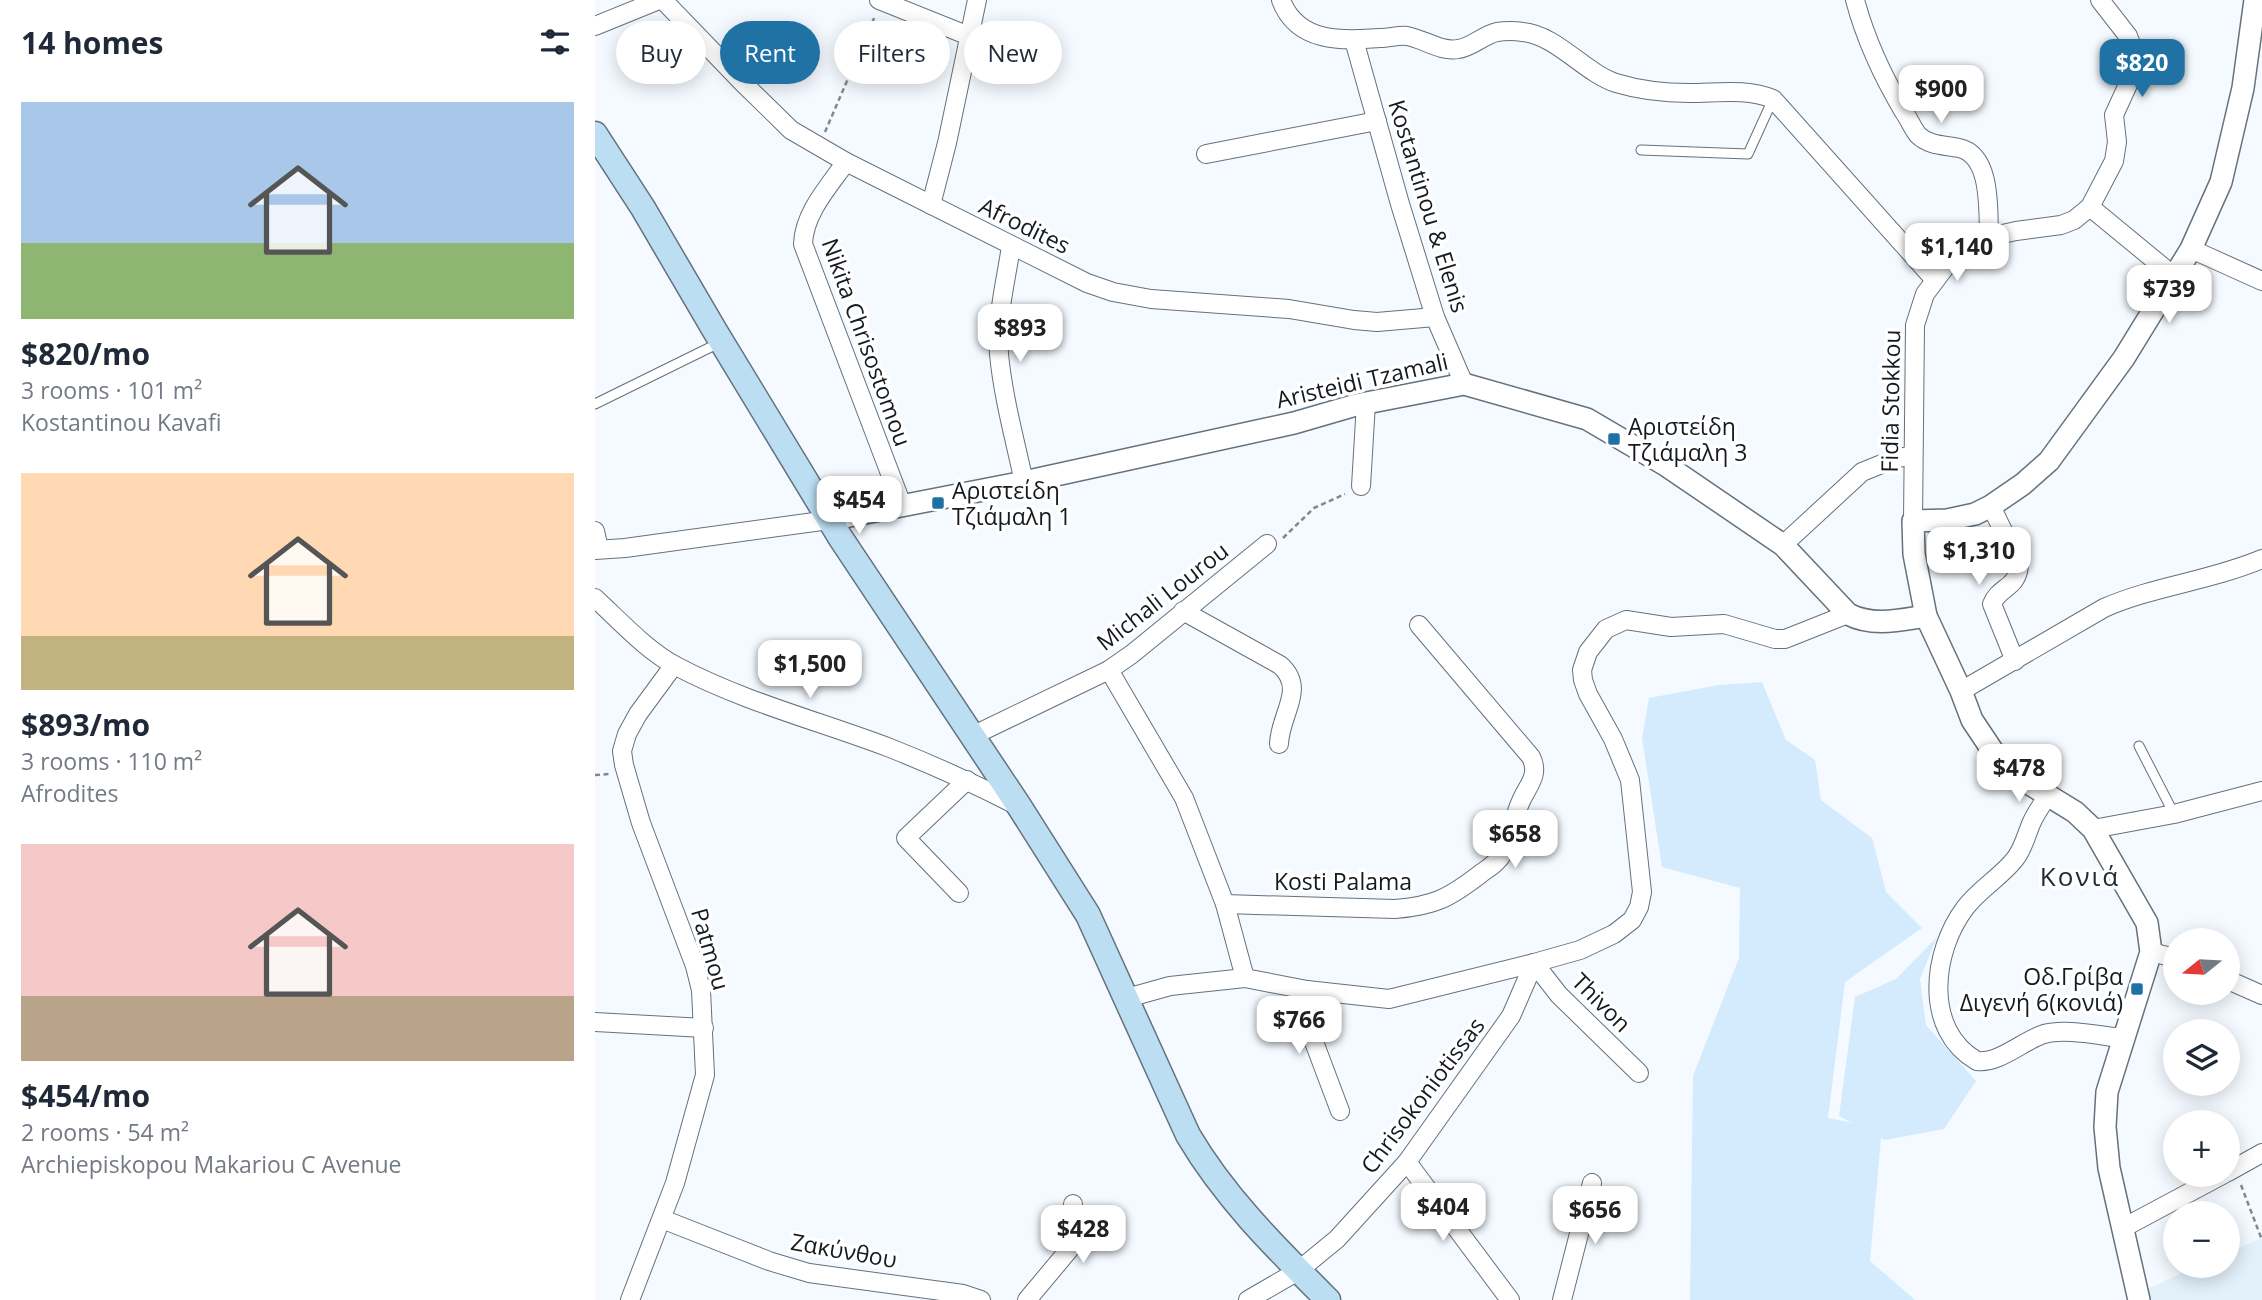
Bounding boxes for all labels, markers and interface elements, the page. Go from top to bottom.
chip: Buy [616,21,706,84]
chip: Rent [720,21,820,84]
chip: Filters [834,21,950,84]
chip: New [964,21,1062,84]
text: 14 homes [21,22,164,63]
icon: filters [536,23,574,61]
pin: $820 [2101,40,2183,99]
text: $820 [2116,46,2168,78]
pin: $900 [1900,66,1982,125]
text: $900 [1915,72,1967,104]
street label: Kostantinou & Elenis [1381,96,1477,316]
icon: home [235,147,361,273]
street label: Afrodites [974,189,1076,261]
pin: $1,140 [1900,224,2014,283]
text: $1,140 [1921,230,1993,262]
street label: Nikita Chrisostomou [815,234,919,450]
pin: $739 [2128,266,2210,325]
text: $739 [2143,272,2195,304]
pin: $893 [979,304,1061,364]
text: $893 [994,311,1046,343]
street label: Fidia Stokkou [1873,329,1907,473]
text: $820/mo [21,333,150,374]
street label: Aristeidi Tzamali [1273,345,1451,415]
text: 3 rooms · 101 m² [21,374,202,406]
text: Kostantinou Kavafi [21,406,222,438]
place label: Αριστείδη Τζιάμαλη 3 [1628,410,1747,468]
marker: Αριστείδη Τζιάμαλη 3 [1606,431,1622,447]
place label: Αριστείδη Τζιάμαλη 1 [952,474,1071,532]
pin: $454 [818,476,900,536]
text: $454 [833,483,885,515]
marker: Αριστείδη Τζιάμαλη 1 [930,495,946,511]
icon: home [235,518,361,644]
pin: $1,310 [1922,528,2036,587]
street label: Michali Lourou [1089,534,1235,658]
text: $1,310 [1943,534,2015,566]
pin: $1,500 [753,640,867,700]
text: $1,500 [774,647,846,679]
text: $893/mo [21,704,150,745]
pin: $478 [1978,744,2060,804]
text: 3 rooms · 110 m² [21,745,202,777]
text: $478 [1993,751,2045,783]
text: Afrodites [21,777,118,809]
pin: $658 [1474,810,1556,870]
text: $658 [1489,817,1541,849]
district label: Κονιά [2040,858,2120,894]
street label: Kosti Palama [1274,865,1412,897]
icon: home [235,889,361,1015]
street label: Patmou [684,904,738,994]
north arrow [2163,928,2240,1004]
map controls [2163,928,2240,1278]
place label: Οδ.Γρίβα Διγενή 6(κονιά) [1960,960,2123,1018]
street label: Thivon [1565,965,1639,1039]
marker: Οδ.Γρίβα Διγενή 6(κονιά) [2129,981,2145,997]
pin: $766 [1258,996,1340,1056]
text: $766 [1273,1003,1325,1035]
street label: Chrisokoniotissas [1353,1010,1491,1180]
button: layers [2163,1019,2240,1096]
text: $454/mo [21,1075,150,1116]
button: + [2163,1110,2240,1187]
text: 2 rooms · 54 m² [21,1116,189,1148]
text: Archiepiskopou Makariou C Avenue [21,1148,402,1180]
pin: $404 [1402,1184,1484,1243]
pin: $656 [1554,1186,1636,1246]
text: $404 [1417,1190,1469,1222]
text: $656 [1569,1193,1621,1225]
button: − [2163,1201,2240,1278]
pin: $428 [1042,1206,1124,1265]
text: $428 [1057,1212,1109,1244]
street label: Ζακύνθου [788,1225,900,1275]

